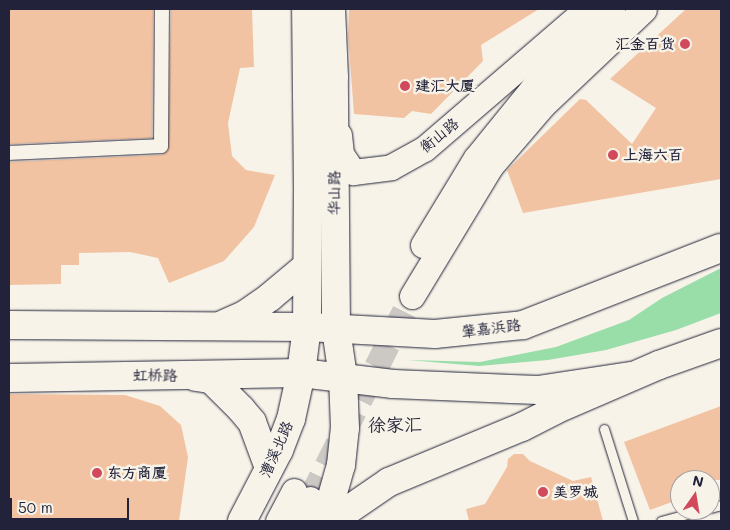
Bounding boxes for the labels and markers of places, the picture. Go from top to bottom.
place label: 汇金百货 [615,35,675,53]
marker: 汇金百货 [679,38,691,50]
place label: 建汇大厦 [415,77,475,95]
marker: 建汇大厦 [399,80,411,92]
place label: 上海六百 [623,146,683,164]
marker: 上海六百 [607,149,619,161]
place label: 东方商厦 [107,464,167,482]
marker: 东方商厦 [91,467,103,479]
place label: 美罗城 [553,483,598,501]
marker: 美罗城 [537,486,549,498]

